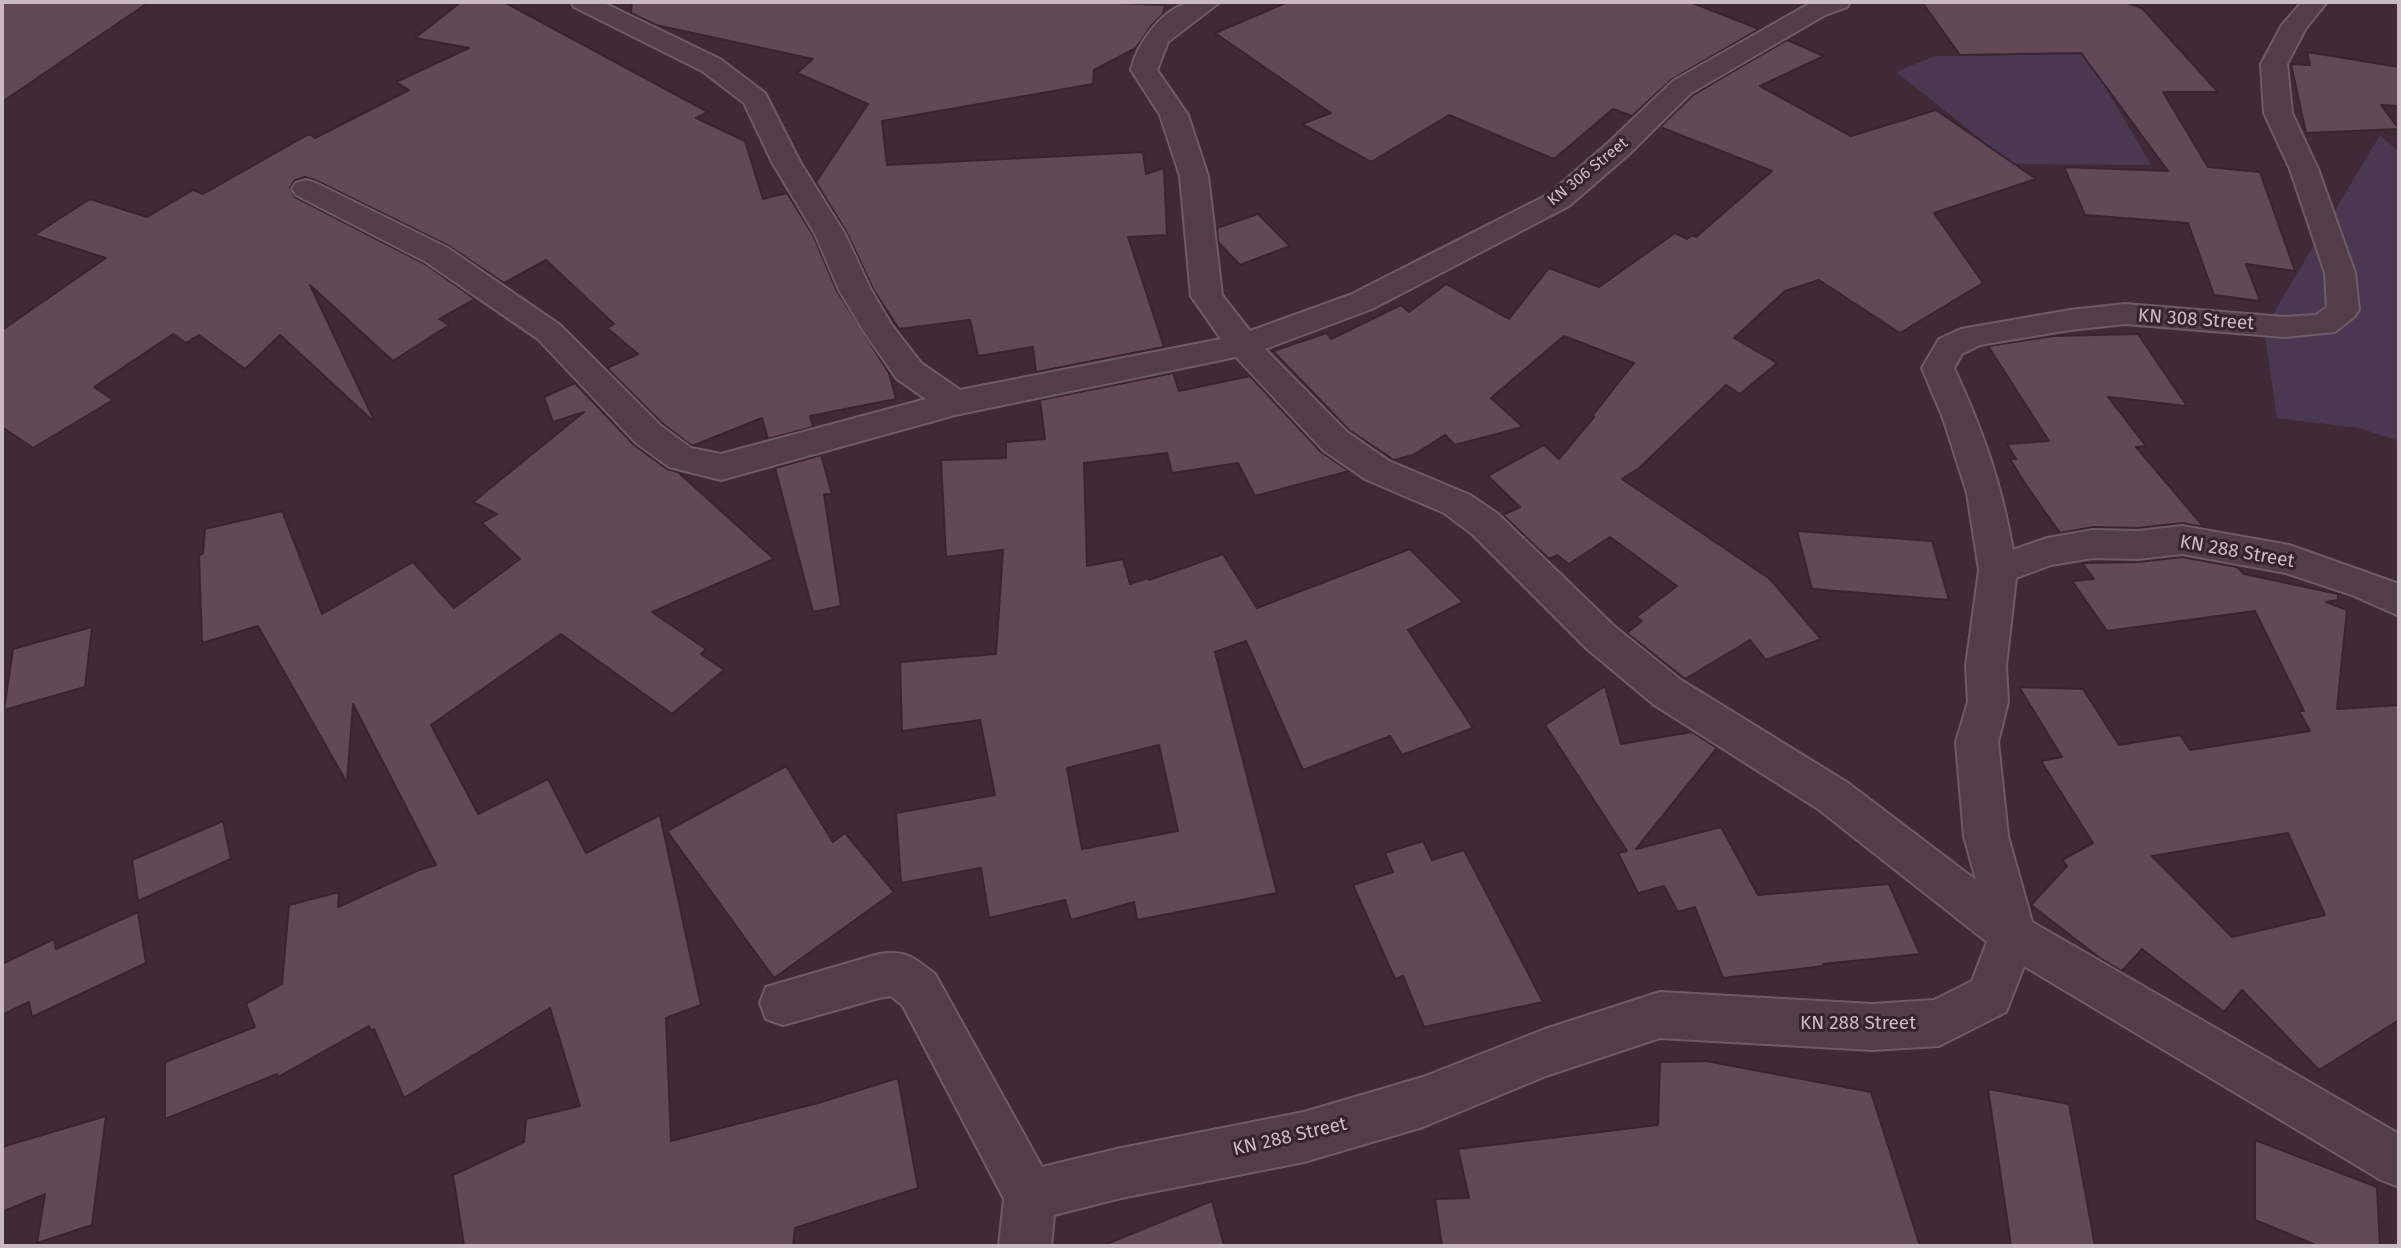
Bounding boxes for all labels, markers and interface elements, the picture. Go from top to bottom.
street label: KN 306 Street [1544,134,1632,210]
street label: KN 308 Street [2137,305,2255,335]
street label: KN 288 Street [2178,531,2296,573]
street label: KN 288 Street [1800,1013,1916,1035]
street label: KN 288 Street [1231,1113,1349,1161]

